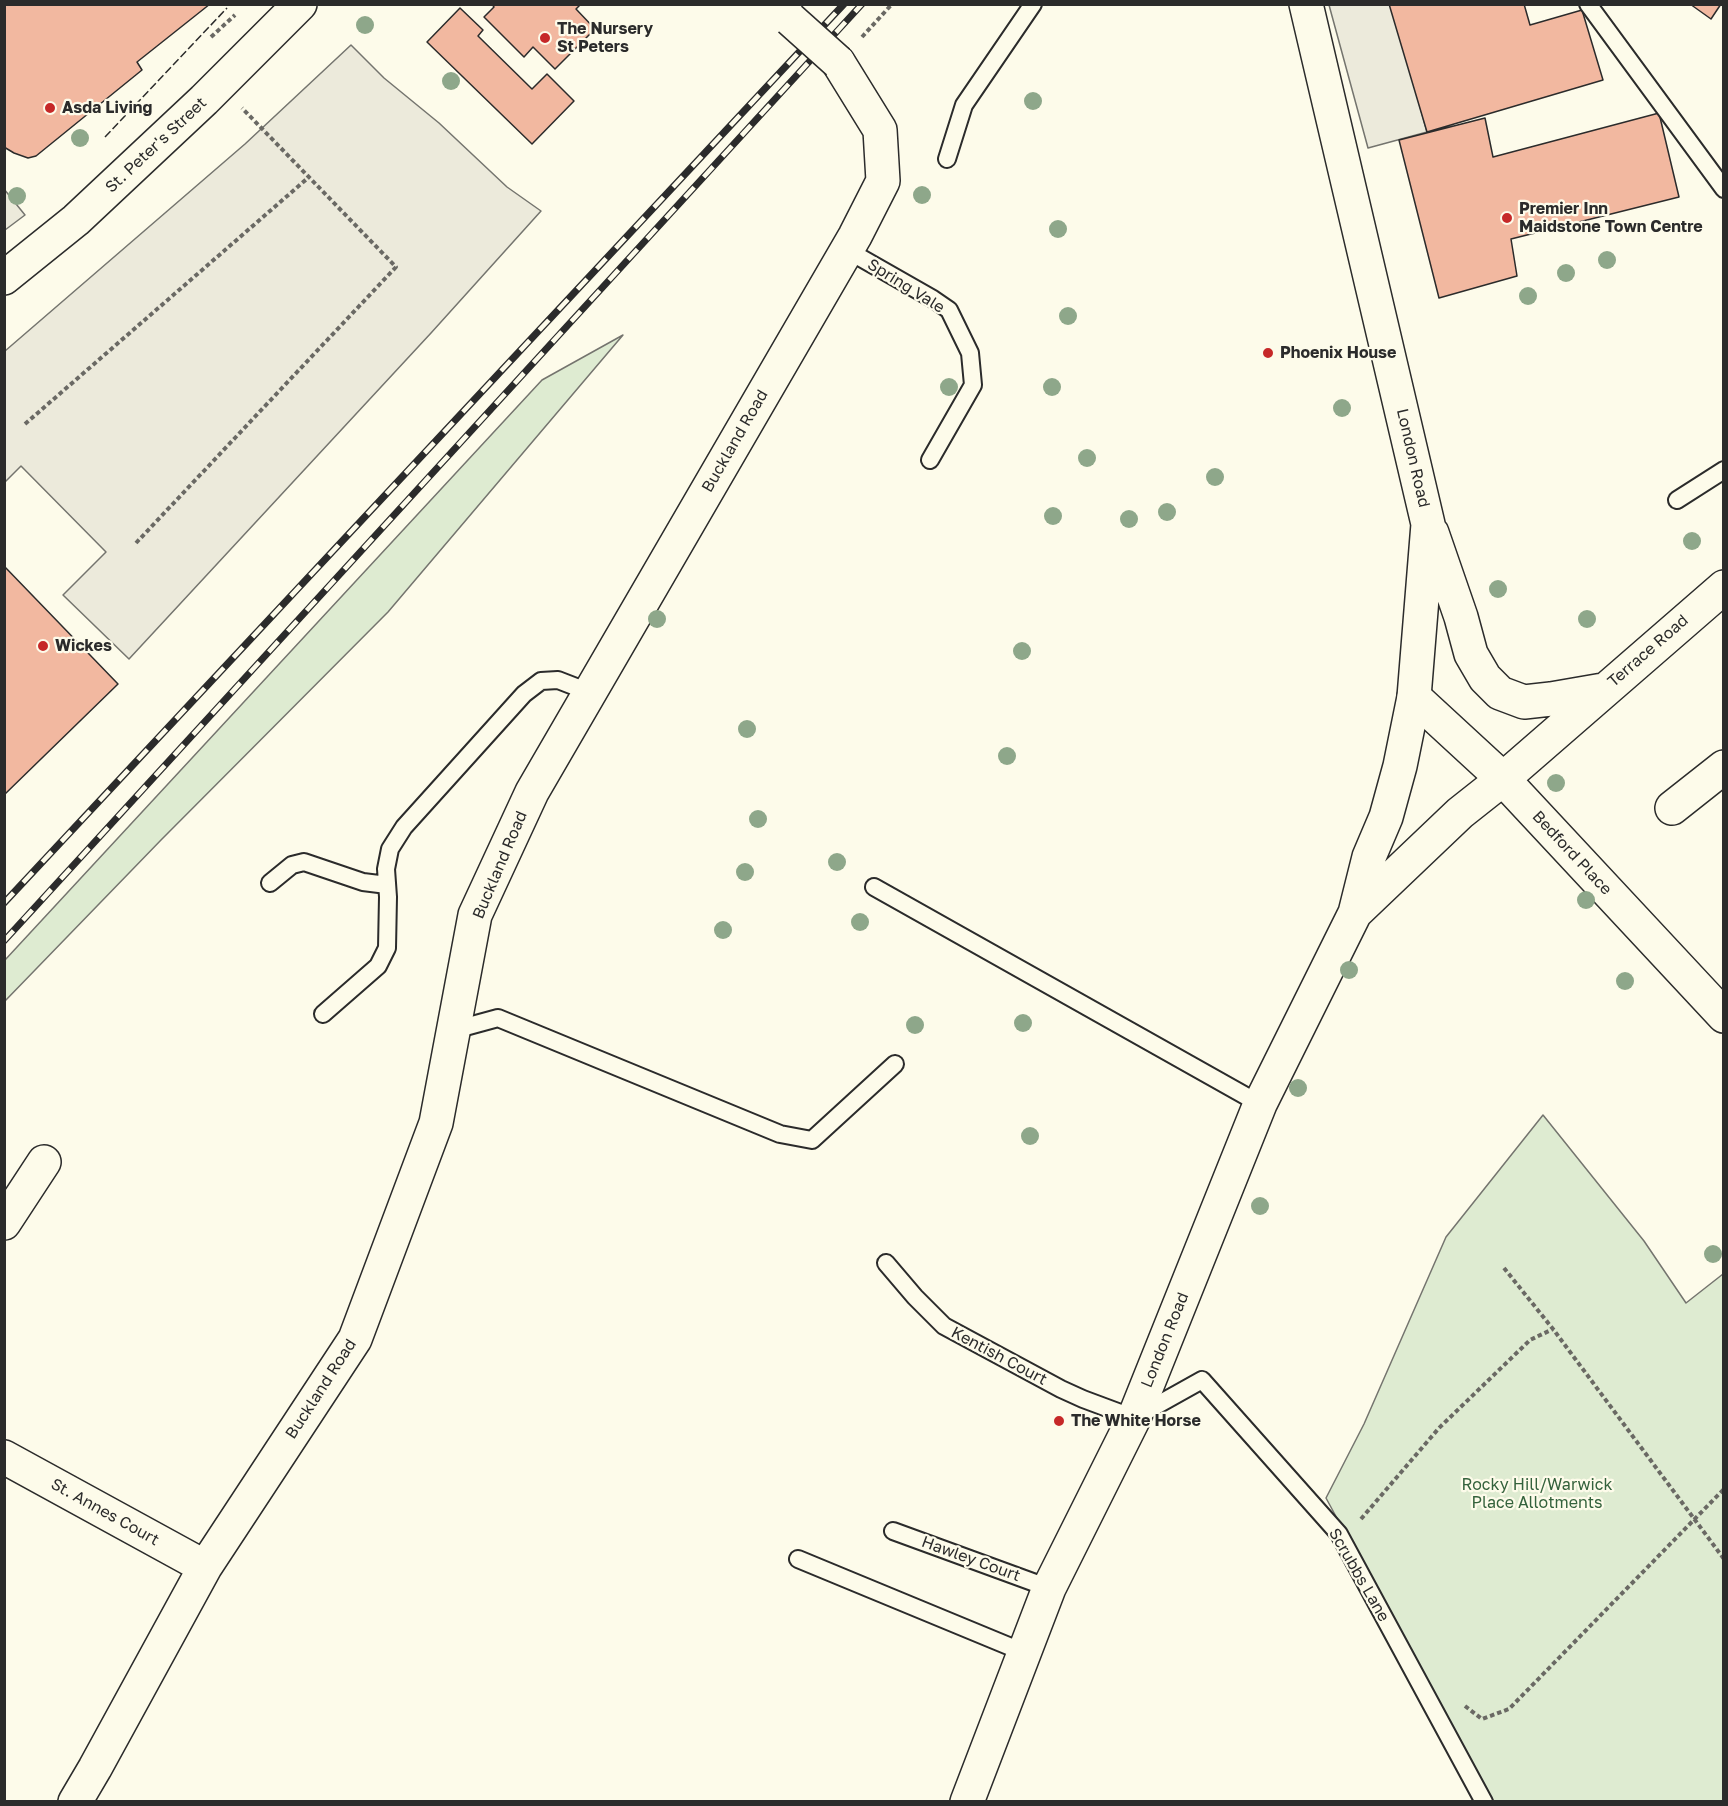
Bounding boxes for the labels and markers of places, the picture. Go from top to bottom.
place label: The Nursery St Peters [557,19,653,57]
marker: The Nursery St Peters [538,31,552,45]
place label: Asda Living [62,98,152,118]
marker: Asda Living [43,101,57,115]
place label: Premier Inn Maidstone Town Centre [1519,199,1703,237]
marker: Premier Inn Maidstone Town Centre [1500,211,1514,225]
place label: Phoenix House [1280,343,1396,363]
marker: Phoenix House [1261,346,1275,360]
place label: Wickes [55,636,112,656]
marker: Wickes [36,639,50,653]
place label: The White Horse [1071,1411,1201,1431]
marker: The White Horse [1052,1414,1066,1428]

